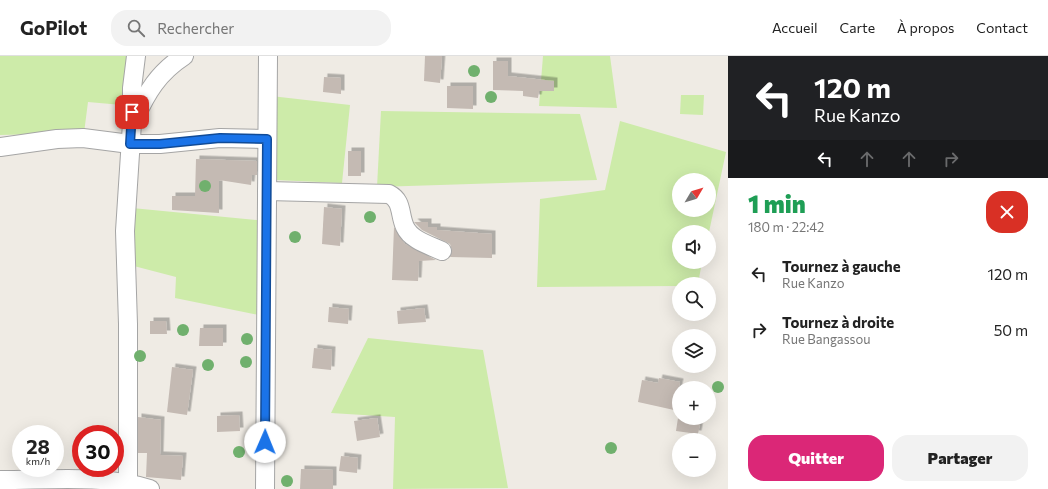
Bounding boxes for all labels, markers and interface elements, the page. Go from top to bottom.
search box [111,10,391,46]
text: GoPilot [20,16,87,39]
icon: search [125,17,147,39]
text: Rechercher [157,19,234,37]
text: Accueil [772,19,818,36]
text: Carte [840,19,875,36]
text: À propos [897,19,954,36]
text: Contact [976,19,1028,36]
text: 120 m [814,70,891,104]
icon: left [748,72,800,124]
pin [115,95,149,129]
icon: arrive [121,101,143,123]
text: Rue Kanzo [814,104,900,126]
icon: left [814,148,836,170]
icon: ahead [856,148,878,170]
icon: ahead [898,148,920,170]
icon: right [940,148,962,170]
north arrow [672,173,716,217]
map controls [672,173,716,477]
text: 1 min [748,189,806,218]
button: close [986,191,1028,233]
text: 180 m · 22:42 [748,219,824,235]
button: sound [672,225,716,269]
text: Tournez à gauche [782,257,901,275]
icon: left [748,263,770,285]
text: 120 m [988,265,1028,283]
text: Rue Kanzo [782,275,844,291]
button: search [672,277,716,321]
text: Tournez à droite [782,313,894,331]
icon: right [748,319,770,341]
text: 50 m [994,321,1028,339]
button: layers [672,329,716,373]
text: Rue Bangassou [782,331,870,347]
button: + [672,381,716,425]
position arrow [244,421,286,463]
speed limit sign: 30 [72,425,124,477]
button: − [672,433,716,477]
text: 28 [26,434,50,458]
button: Quitter [748,435,884,481]
button: Partager [892,435,1028,481]
text: km/h [26,455,50,467]

